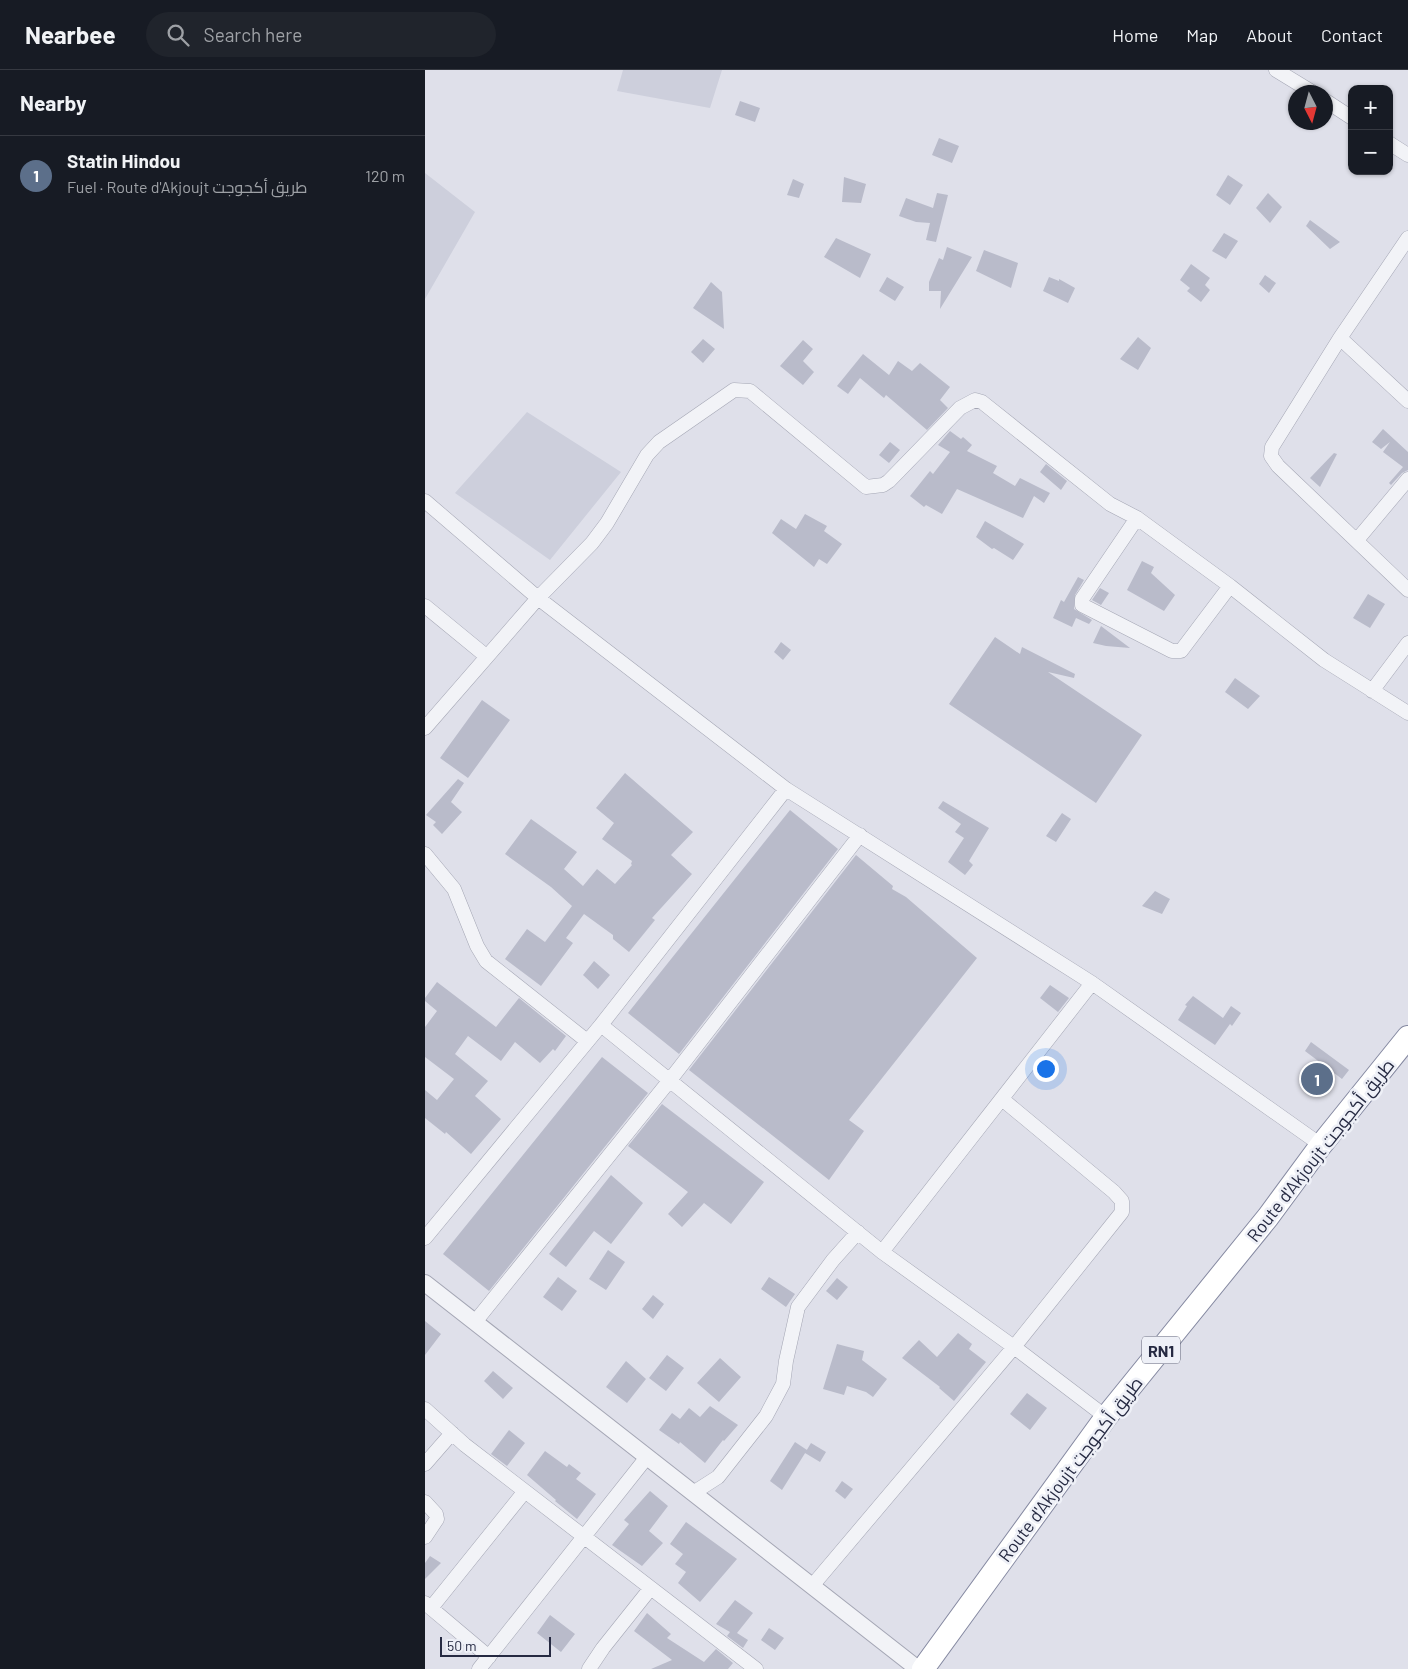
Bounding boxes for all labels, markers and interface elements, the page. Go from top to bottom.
search box [146,12,496,57]
text: Nearbee [25,20,116,49]
icon: search [164,21,192,49]
text: Search here [204,23,302,46]
text: Home [1112,24,1158,46]
text: Map [1186,24,1218,46]
text: About [1246,24,1293,46]
text: Contact [1321,24,1383,46]
north arrow [1288,85,1333,130]
map controls [1348,85,1393,175]
button: + [1348,85,1393,130]
text: Nearby [20,90,86,115]
button: − [1348,130,1393,175]
text: Statin Hindou [67,149,180,172]
text: 1 [33,166,39,185]
text: 120 m [365,166,405,185]
text: Fuel · Route d'Akjoujt طريق أكجوجت [67,177,307,196]
street label: Route d'Akjoujt طريق أكجوجت [1242,1054,1400,1247]
your location [1033,1056,1059,1082]
pin: 1 [1301,1060,1333,1098]
road number: RN1 [1142,1336,1180,1364]
street label: Route d'Akjoujt طريق أكجوجت [993,1372,1148,1567]
scale bar [440,1634,551,1657]
text: 50 m [447,1637,476,1654]

